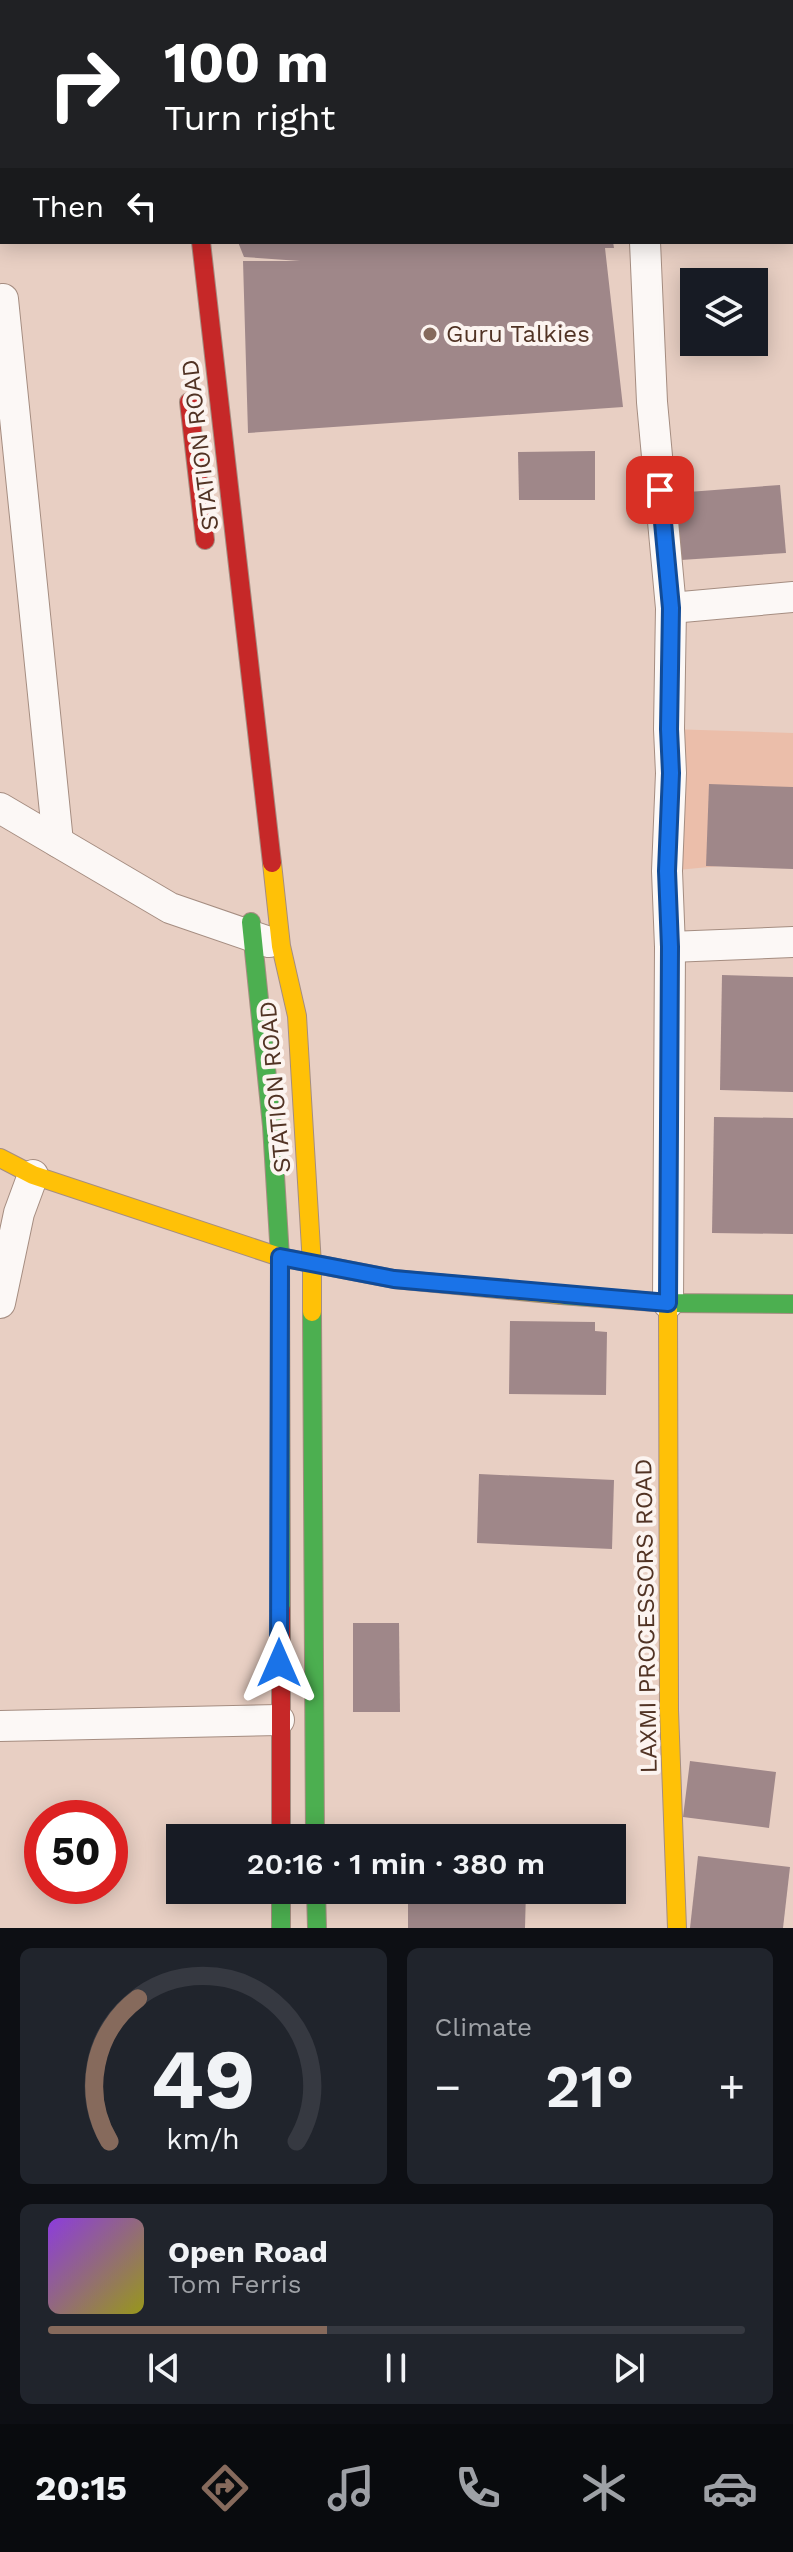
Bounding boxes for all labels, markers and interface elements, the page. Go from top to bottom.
text: 100 m [164,30,329,96]
icon: right [32,32,136,136]
text: Turn right [164,97,335,139]
icon: left [120,184,164,228]
text: Then [32,189,104,224]
map controls [680,268,768,356]
button: layers [680,268,768,356]
place label: Guru Talkies [446,320,590,348]
marker: Guru Talkies [421,325,439,343]
street label: STATION ROAD [176,358,224,532]
pin [626,456,694,524]
icon: arrive [638,468,682,512]
street label: STATION ROAD [254,1000,296,1174]
street label: LAXMI PROCESSORS ROAD [629,1458,663,1774]
position arrow [237,1621,321,1705]
speed limit sign: 50 [24,1800,128,1904]
text: 20:16 · 1 min · 380 m [247,1846,545,1881]
text: Climate [435,2012,532,2042]
text: 49 [151,2031,256,2128]
text: 21° [545,2051,634,2122]
text: − [435,2061,461,2113]
text: + [718,2061,745,2113]
text: km/h [166,2122,240,2156]
text: Open Road [168,2234,328,2269]
text: Tom Ferris [168,2269,301,2299]
icon: previous [142,2346,186,2390]
icon: pause [374,2346,418,2390]
icon: next [607,2346,651,2390]
icon: directions [197,2460,253,2516]
icon: music [323,2460,379,2516]
icon: phone [450,2460,506,2516]
icon: climate [576,2460,632,2516]
icon: car [702,2460,758,2516]
text: 20:15 [35,2467,127,2509]

